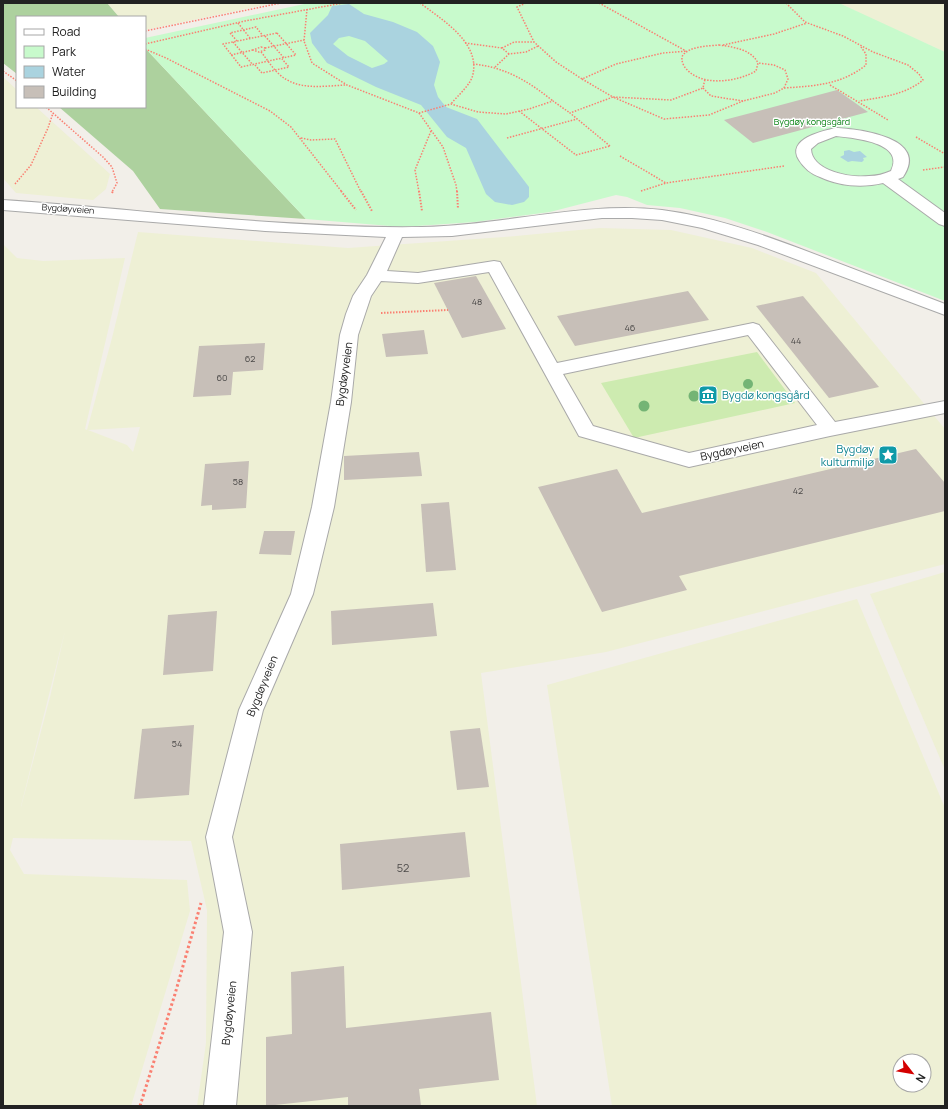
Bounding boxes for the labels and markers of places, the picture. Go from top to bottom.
museum icon: Bygdø kongsgård [697,384,719,406]
place label: Bygdø kongsgård [722,387,810,402]
place label: Bygdøy kulturmiljø [821,441,874,469]
place icon: Bygdøy kulturmiljø [877,444,899,466]

